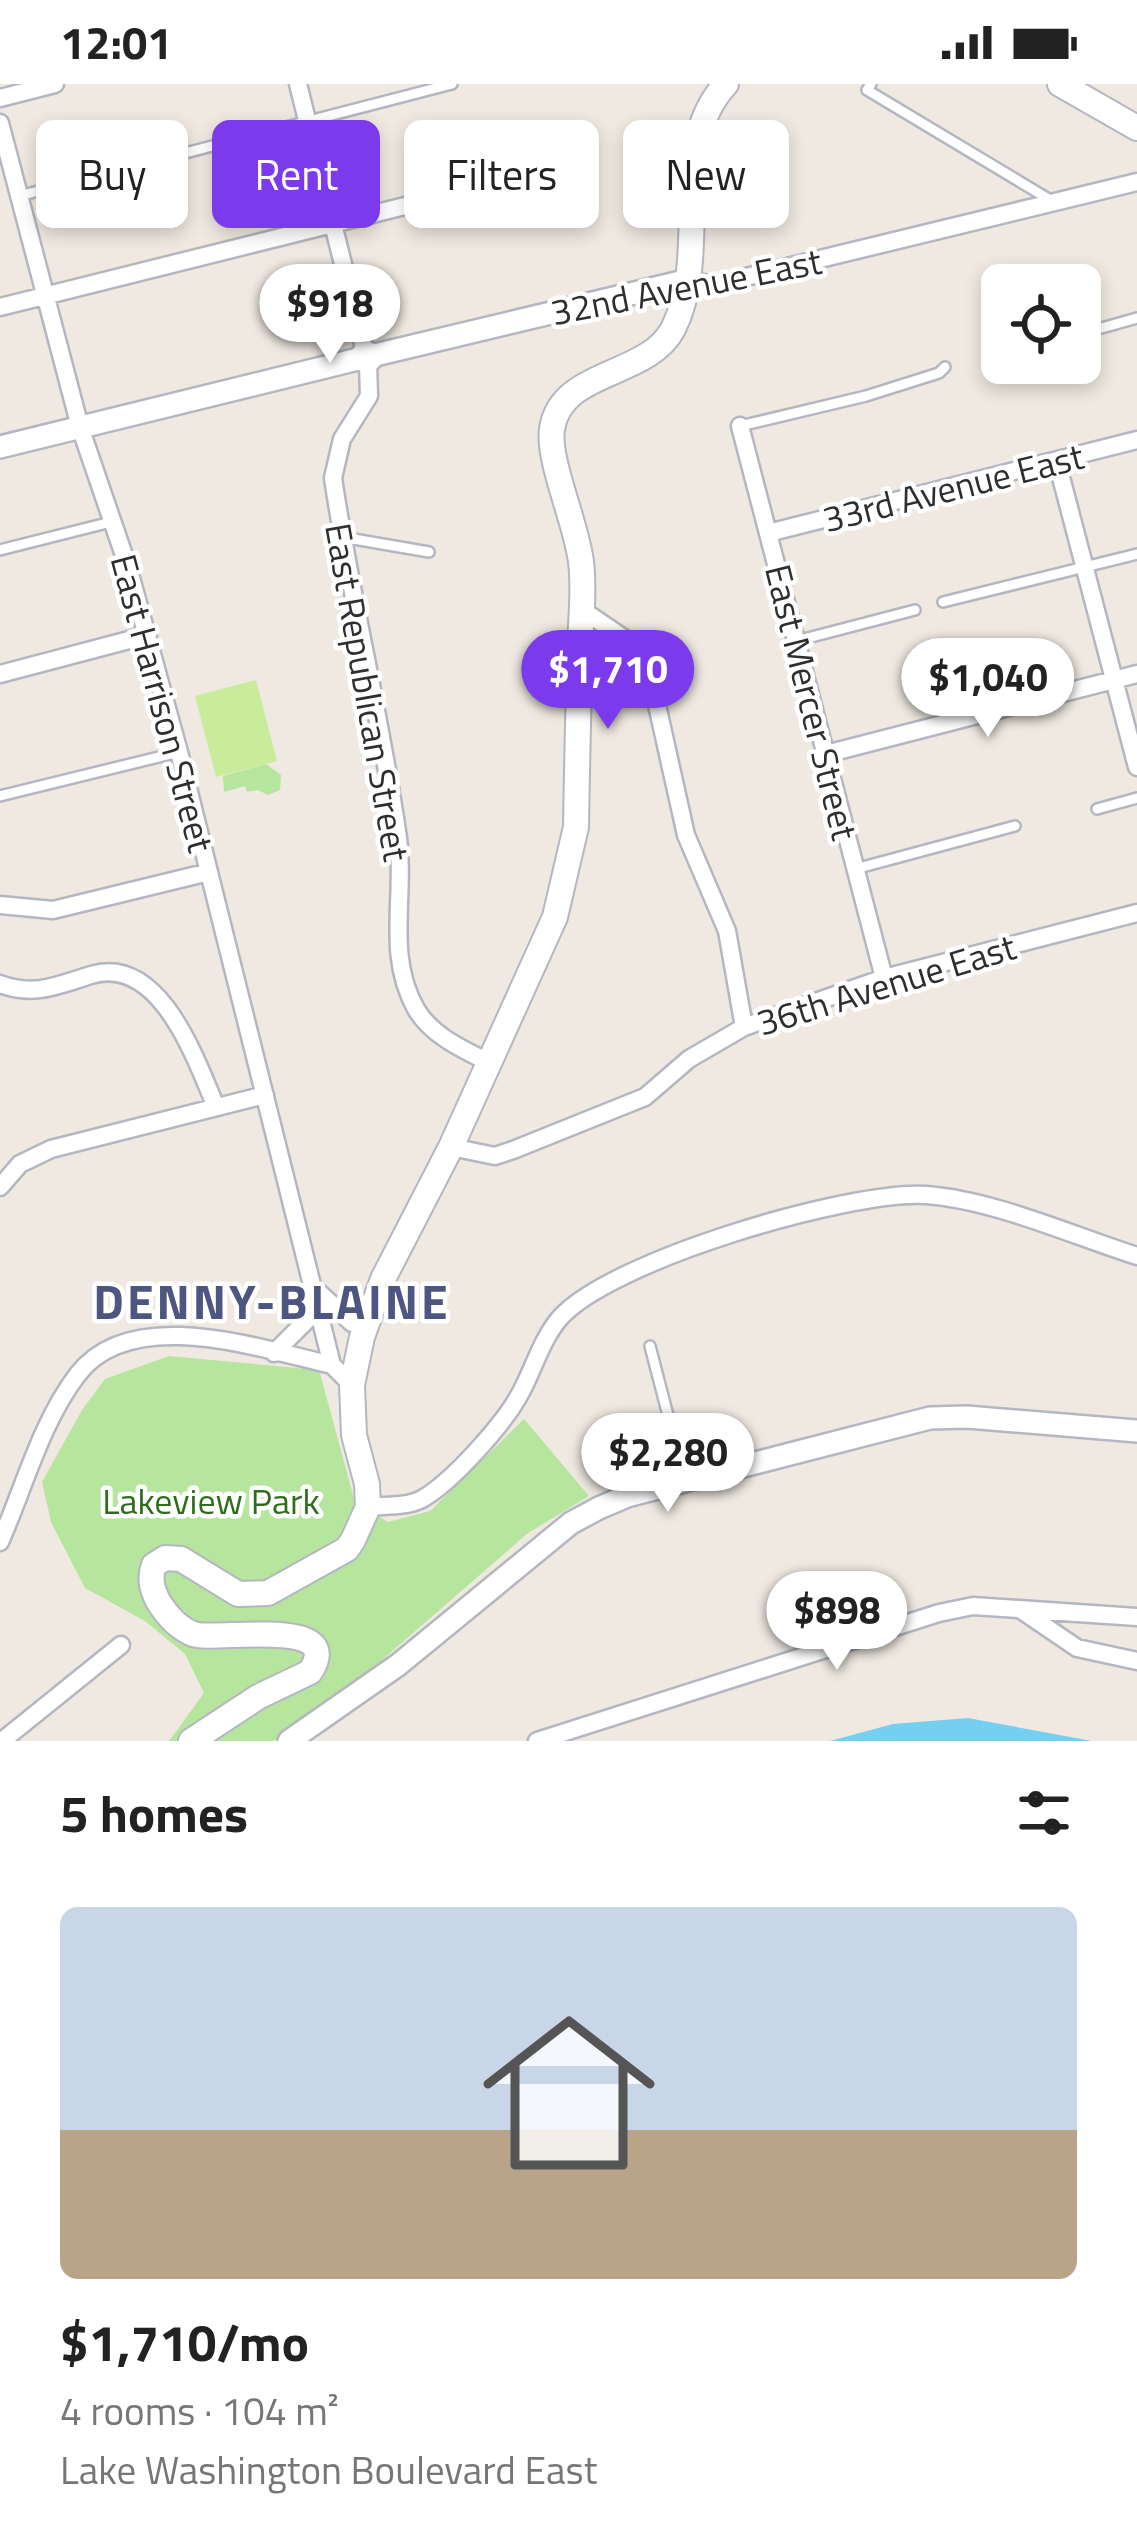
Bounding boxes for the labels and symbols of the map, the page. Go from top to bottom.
street label: 32nd Avenue East [546,233,826,339]
pin: $918 [259,264,401,366]
street label: 33rd Avenue East [817,428,1090,546]
street label: East Republican Street [311,519,425,866]
street label: East Harrison Street [97,548,229,858]
street label: East Mercer Street [751,558,873,846]
pin: $1,710 [510,630,706,732]
pin: $1,040 [890,638,1086,740]
street label: 36th Avenue East [750,918,1023,1049]
district label: DENNY-BLAINE [93,1265,451,1338]
pin: $2,280 [570,1413,766,1515]
park label: Lakeview Park [102,1473,320,1528]
pin: $898 [766,1571,908,1673]

